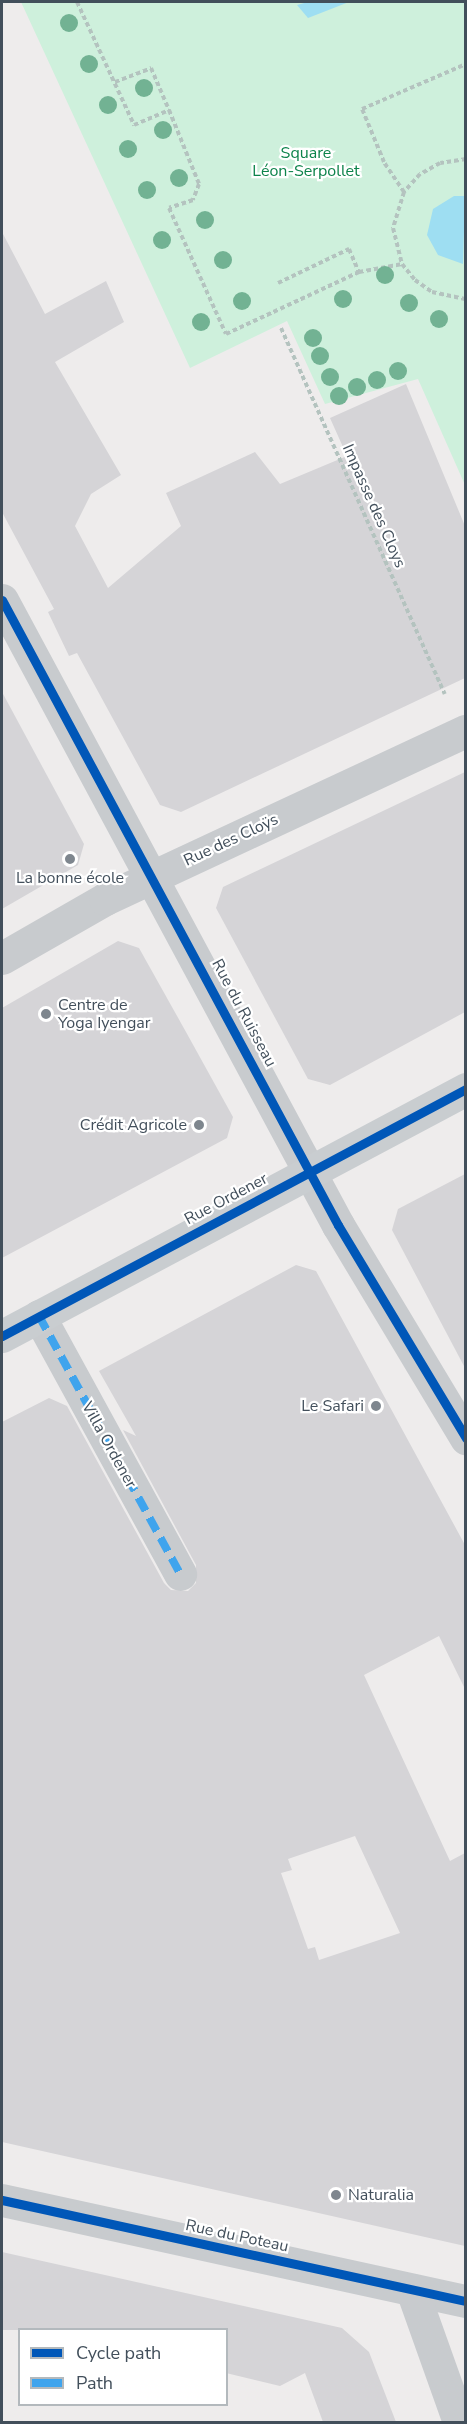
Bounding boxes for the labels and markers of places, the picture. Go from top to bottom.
marker: La bonne école [63,852,77,866]
place label: La bonne école [16,868,124,888]
place label: Centre de Yoga Iyengar [58,995,151,1033]
marker: Centre de Yoga Iyengar [39,1007,53,1021]
place label: Crédit Agricole [80,1115,187,1135]
marker: Crédit Agricole [192,1118,206,1132]
place label: Le Safari [301,1396,364,1416]
marker: Le Safari [369,1399,383,1413]
place label: Naturalia [348,2185,414,2205]
marker: Naturalia [329,2188,343,2202]

